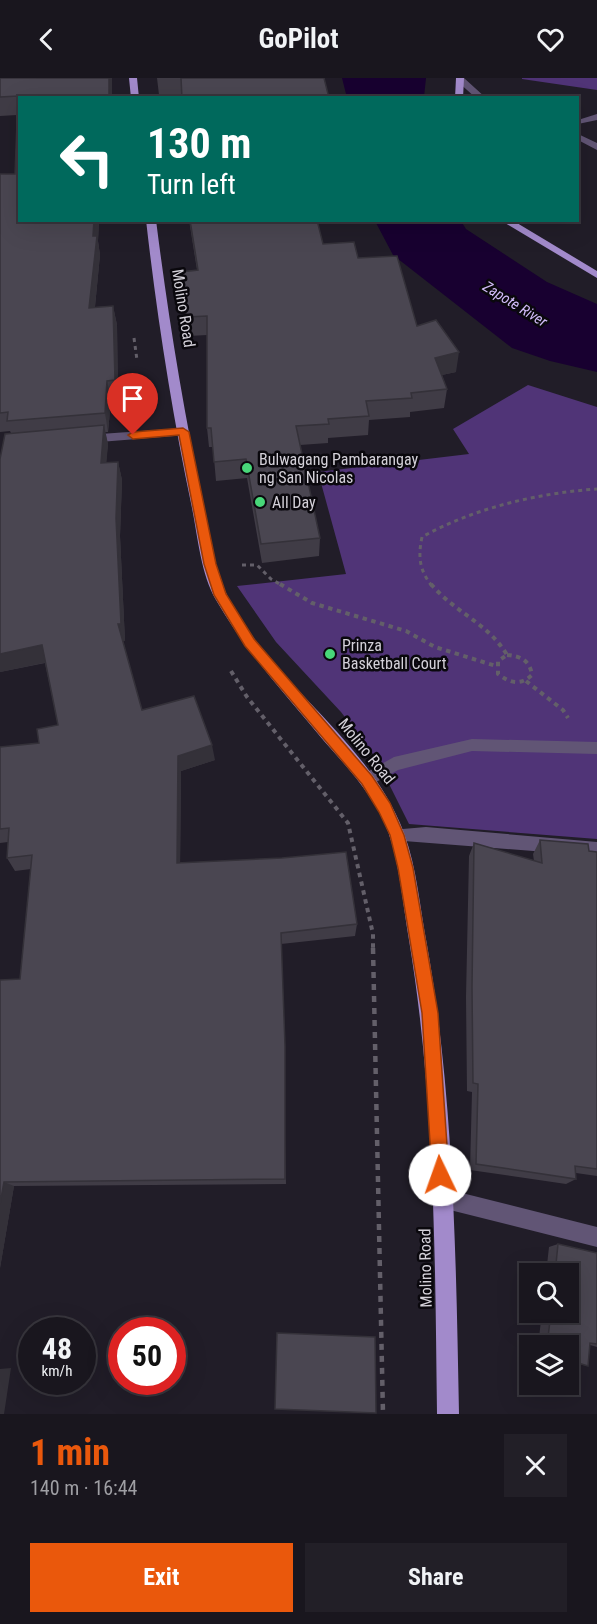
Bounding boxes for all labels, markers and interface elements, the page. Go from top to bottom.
icon: back [30,23,63,56]
text: GoPilot [259,23,338,55]
icon: heart [534,23,567,56]
text: 130 m [147,119,252,168]
icon: left [48,120,126,198]
text: Turn left [147,169,236,201]
street label: Molino Road [168,268,199,349]
water label: Zapote River [479,277,551,331]
pin [107,373,158,435]
icon: arrive [116,382,149,415]
place label: Bulwagang Pambarangay ng San Nicolas [259,450,419,487]
marker: Bulwagang Pambarangay ng San Nicolas [240,461,254,475]
place label: All Day [272,493,316,512]
marker: All Day [253,495,267,509]
place label: Prinza Basketball Court [342,636,447,673]
marker: Prinza Basketball Court [323,647,337,661]
street label: Molino Road [334,715,399,788]
position arrow [408,1143,472,1207]
street label: Molino Road [415,1228,436,1308]
map controls [519,1263,579,1395]
button: search [519,1263,579,1323]
speed limit sign: 50 [108,1317,186,1395]
text: 48 [42,1331,72,1366]
button: layers [519,1335,579,1395]
text: km/h [42,1362,72,1380]
text: 1 min [30,1432,110,1474]
button: close [504,1434,567,1497]
text: 140 m · 16:44 [30,1476,137,1500]
button: Exit [30,1543,293,1612]
button: Share [305,1543,567,1612]

